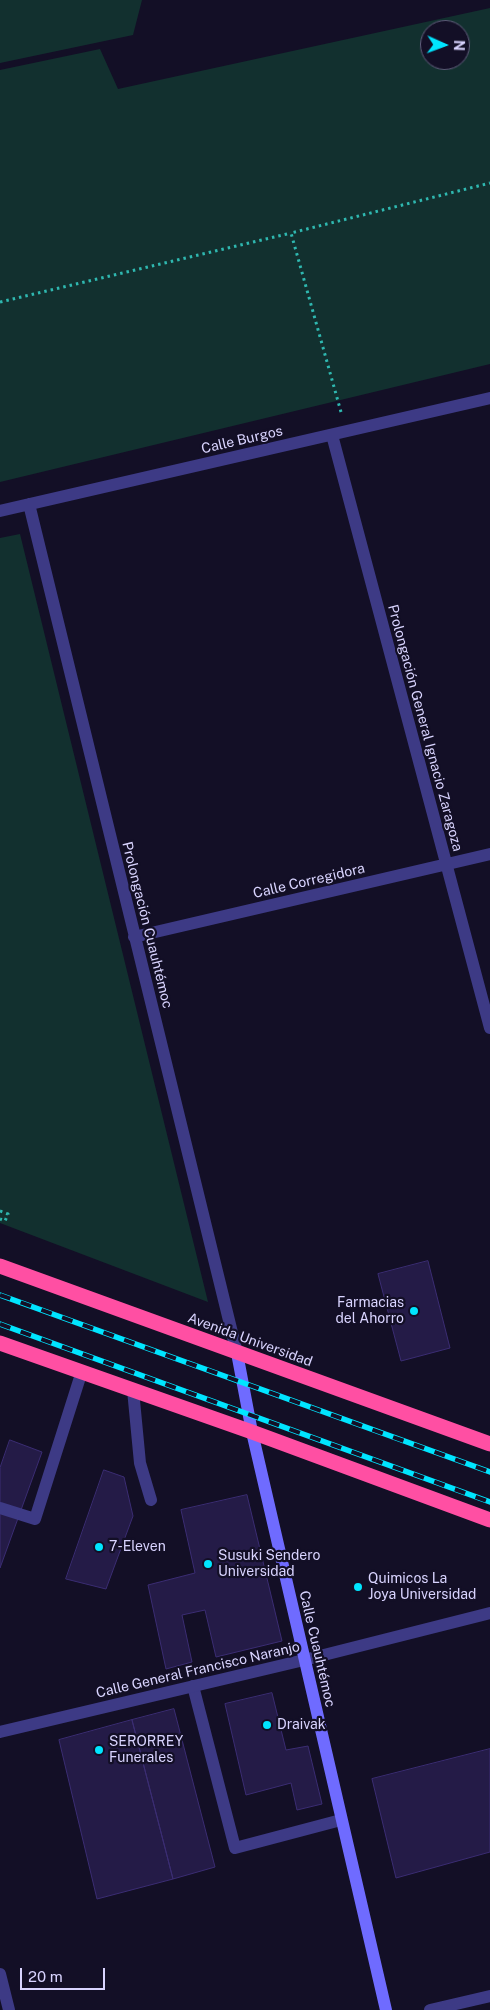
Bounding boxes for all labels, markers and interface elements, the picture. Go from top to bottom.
north arrow [420,20,470,70]
text: N [451,40,467,51]
street label: Calle Burgos [200,422,284,458]
street label: Prolongación General Ignacio Zaragoza [384,603,466,853]
street label: Prolongación Cuauhtémoc [118,840,176,1010]
street label: Calle Corregidora [251,860,367,902]
place label: Farmacias del Ahorro [335,1295,404,1328]
marker: Farmacias del Ahorro [408,1305,420,1317]
street label: Avenida Universidad [185,1310,315,1370]
place label: 7-Eleven [109,1539,166,1555]
marker: 7-Eleven [93,1541,105,1553]
place label: Susuki Sendero Universidad [218,1548,320,1580]
marker: Susuki Sendero Universidad [202,1558,214,1570]
place label: Quimicos La Joya Universidad [368,1571,476,1604]
marker: Quimicos La Joya Universidad [352,1581,364,1593]
street label: Calle Cuauhtémoc [295,1589,339,1709]
street label: Calle General Francisco Naranjo [95,1638,301,1702]
place label: Draivak [277,1717,326,1733]
marker: Draivak [261,1719,273,1731]
place label: SERORREY Funerales [109,1734,183,1766]
marker: SERORREY Funerales [93,1744,105,1756]
scale bar [22,1958,108,1990]
text: 20 m [28,1968,63,1985]

